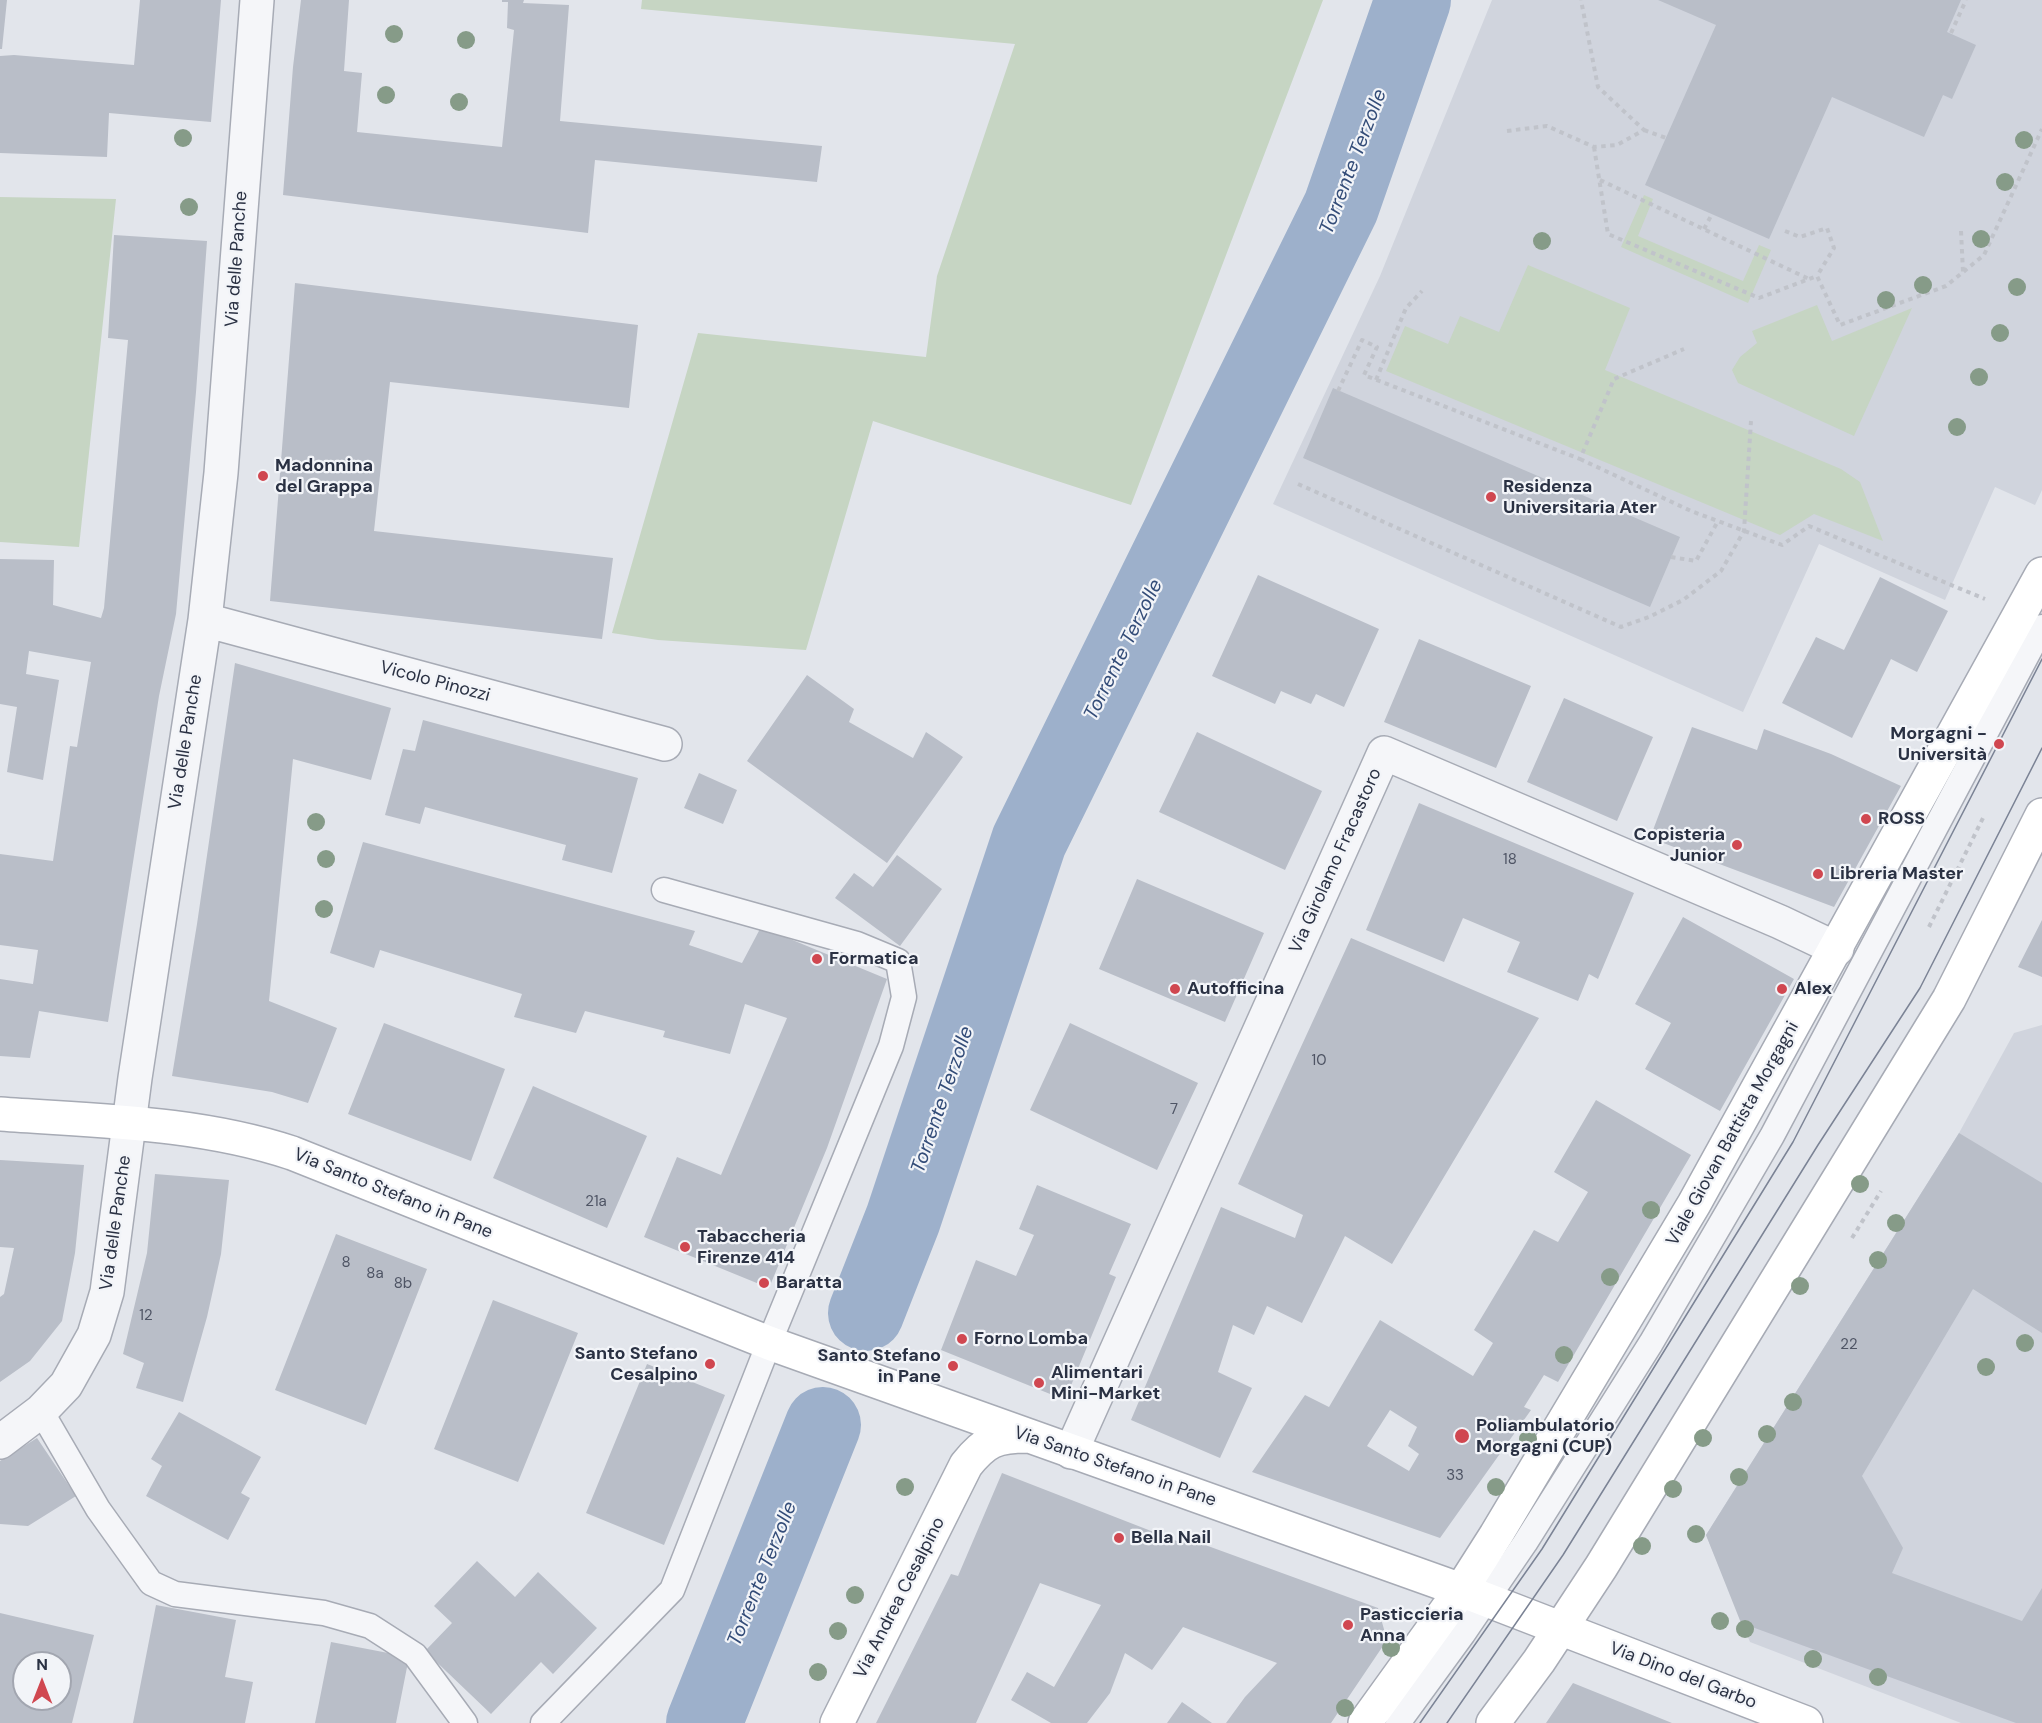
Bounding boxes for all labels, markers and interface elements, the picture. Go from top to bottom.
water label: Torrente Terzolle [1315,86,1393,238]
street label: Via delle Panche [221,190,253,328]
place label: Madonnina del Grappa [275,455,373,498]
marker: Madonnina del Grappa [256,469,270,483]
place label: Residenza Universitaria Ater [1503,476,1657,518]
marker: Residenza Universitaria Ater [1484,490,1498,504]
water label: Torrente Terzolle [1080,576,1168,724]
street label: Vicolo Pinozzi [377,657,493,707]
street label: Via delle Panche [165,673,207,811]
place label: Morgagni - Università [1890,723,1987,766]
marker: Morgagni - Università [1992,737,2006,751]
street label: Via Girolamo Fracastoro [1285,765,1387,957]
place label: ROSS [1878,808,1925,830]
marker: ROSS [1859,812,1873,826]
place label: Copisteria Junior [1633,824,1725,866]
marker: Copisteria Junior [1730,838,1744,852]
house number: 18 [1503,851,1517,869]
place label: Libreria Master [1830,863,1963,885]
marker: Libreria Master [1811,867,1825,881]
place label: Formatica [829,948,918,970]
marker: Formatica [810,952,824,966]
place label: Autofficina [1187,978,1284,1000]
place label: Alex [1794,978,1832,1000]
marker: Autofficina [1168,982,1182,996]
marker: Alex [1775,982,1789,996]
street label: Viale Giovan Battista Morgagni [1662,1018,1804,1250]
water label: Torrente Terzolle [907,1023,979,1177]
house number: 10 [1312,1052,1326,1070]
house number: 7 [1170,1101,1178,1119]
street label: Via Santo Stefano in Pane [290,1144,496,1244]
street label: Via delle Panche [96,1154,136,1292]
house number: 21a [585,1193,607,1211]
place label: Tabaccheria Firenze 414 [697,1226,806,1268]
marker: Tabaccheria Firenze 414 [678,1240,692,1254]
house number: 8 [341,1254,351,1272]
house number: 8a [366,1265,384,1283]
place label: Baratta [776,1272,842,1294]
house number: 8b [394,1275,412,1293]
marker: Baratta [757,1276,771,1290]
house number: 12 [139,1307,153,1325]
place label: Forno Lomba [974,1328,1088,1350]
marker: Forno Lomba [955,1332,969,1346]
house number: 22 [1840,1336,1858,1354]
place label: Santo Stefano Cesalpino [574,1343,698,1386]
place label: Santo Stefano in Pane [817,1345,941,1388]
marker: Santo Stefano Cesalpino [703,1357,717,1371]
marker: Santo Stefano in Pane [946,1359,960,1373]
place label: Alimentari Mini-Market [1051,1362,1160,1404]
marker: Alimentari Mini-Market [1032,1376,1046,1390]
place label: Poliambulatorio Morgagni (CUP) [1476,1415,1615,1458]
street label: Via Santo Stefano in Pane [1011,1422,1219,1512]
marker: Poliambulatorio Morgagni (CUP) [1453,1427,1471,1445]
house number: 33 [1446,1467,1464,1485]
water label: Torrente Terzolle [723,1498,803,1650]
street label: Via Andrea Cesalpino [850,1514,950,1682]
place label: Bella Nail [1131,1527,1211,1549]
marker: Bella Nail [1112,1531,1126,1545]
place label: Pasticcieria Anna [1360,1604,1464,1646]
marker: Pasticcieria Anna [1341,1618,1355,1632]
street label: Via Dino del Garbo [1606,1638,1760,1714]
north arrow [12,1651,72,1711]
text: N [36,1654,48,1675]

